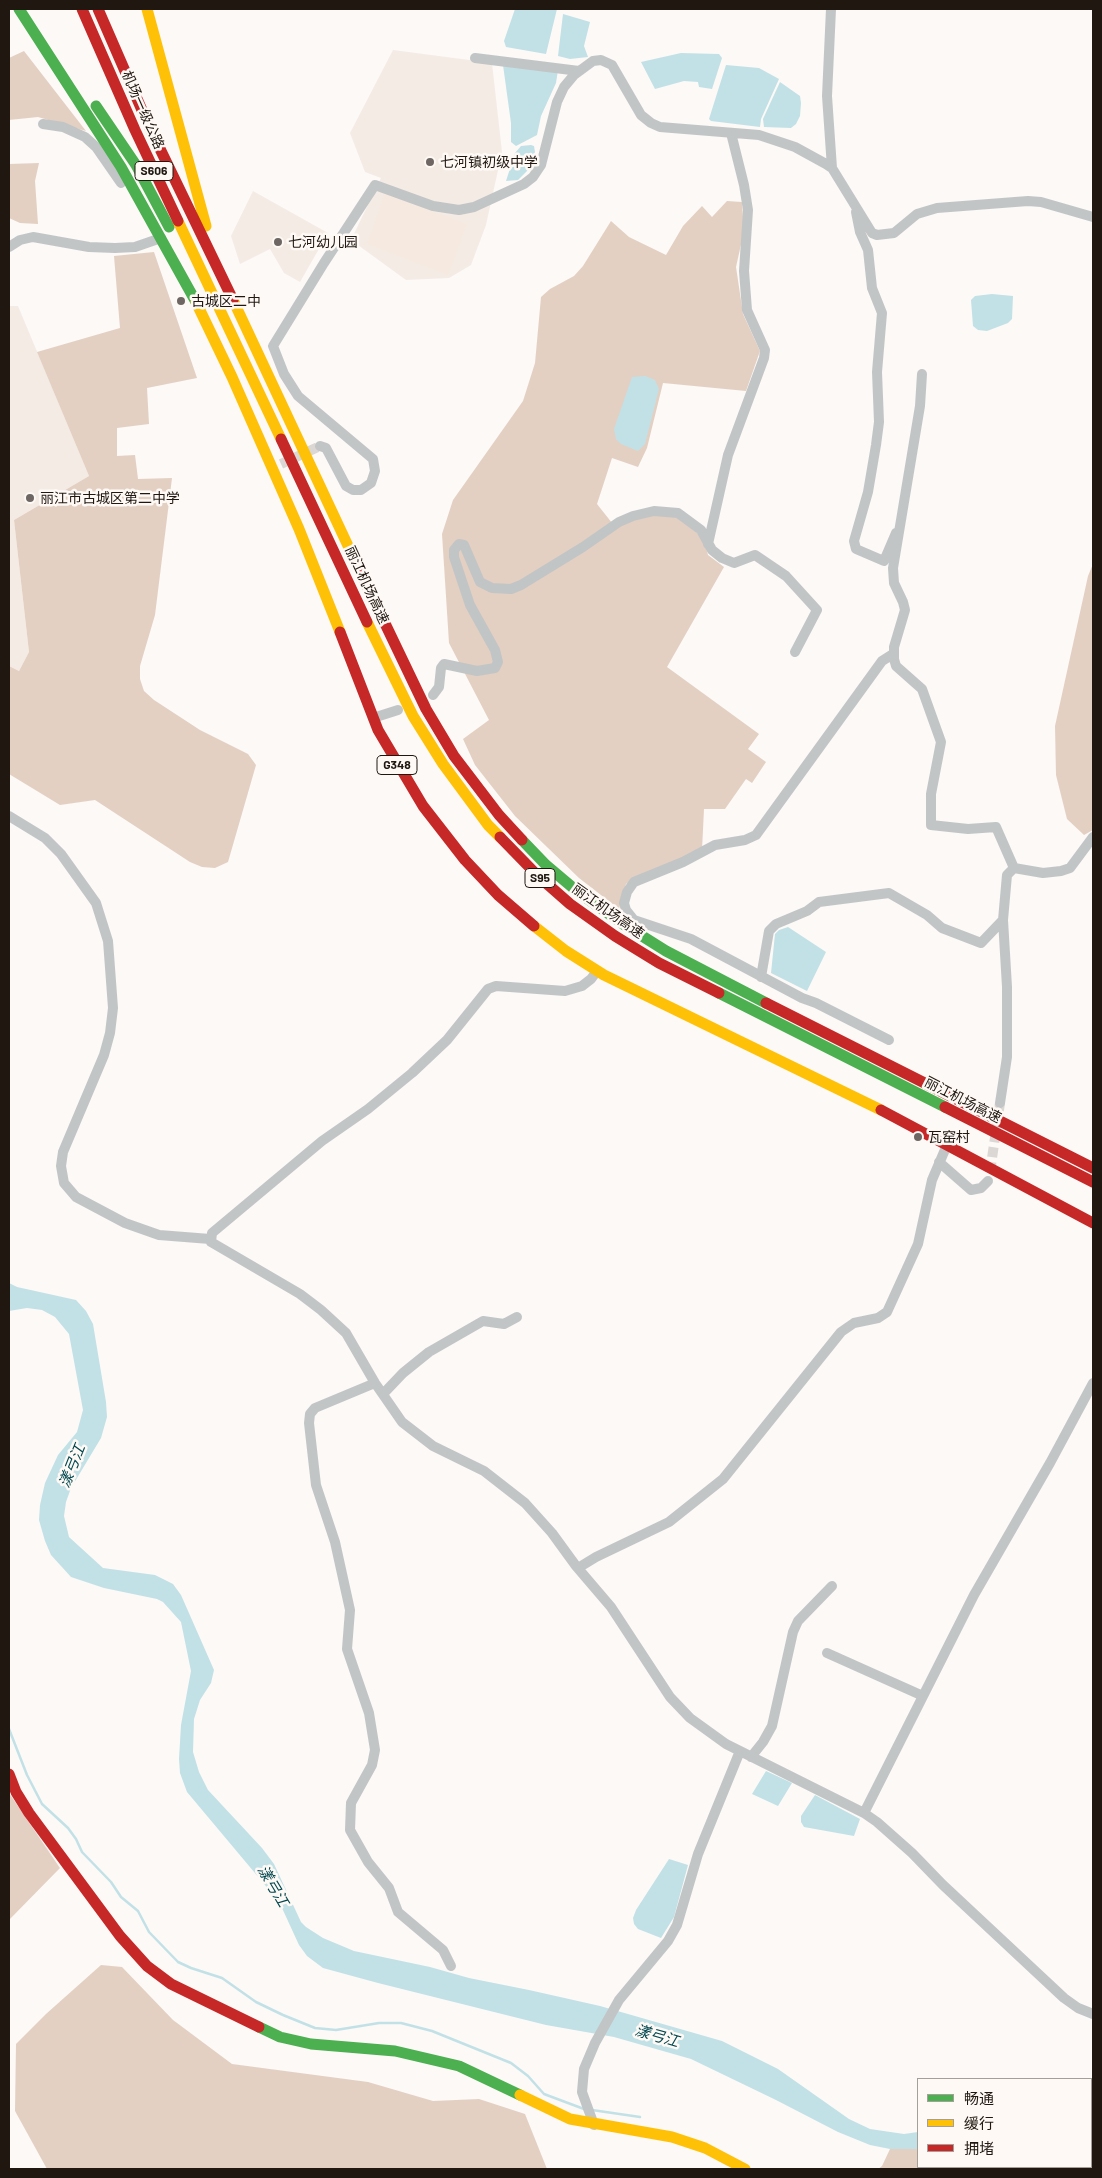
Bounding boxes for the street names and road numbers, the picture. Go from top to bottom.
street label: 机场一级公路 [118,68,168,152]
road number: S606 [135,162,173,180]
street label: 丽江机场高速 [342,543,392,627]
road number: G348 [377,756,417,774]
road number: S95 [525,868,555,888]
street label: 丽江机场高速 [569,880,647,942]
street label: 丽江机场高速 [922,1073,1004,1127]

